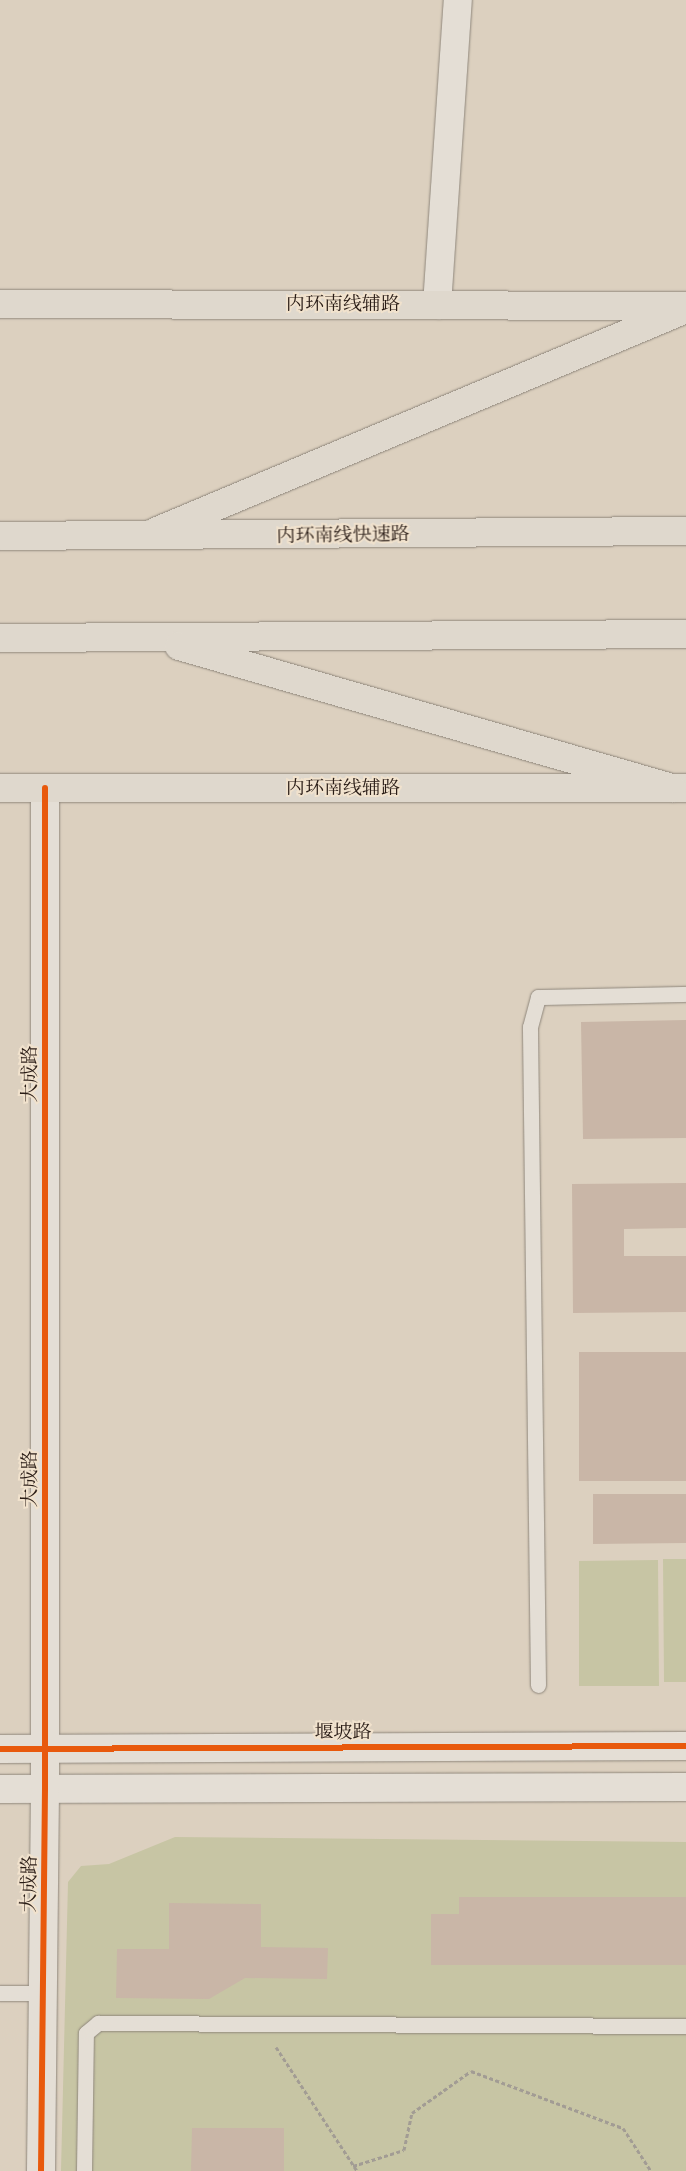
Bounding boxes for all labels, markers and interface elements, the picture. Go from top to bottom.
street label: 内环南线辅路 [286,293,400,315]
street label: 内环南线快速路 [276,522,410,548]
street label: 内环南线辅路 [286,777,400,799]
street label: 大成路 [19,1046,41,1102]
street label: 大成路 [19,1451,41,1507]
street label: 堰坡路 [315,1721,371,1743]
street label: 大成路 [17,1855,41,1913]

